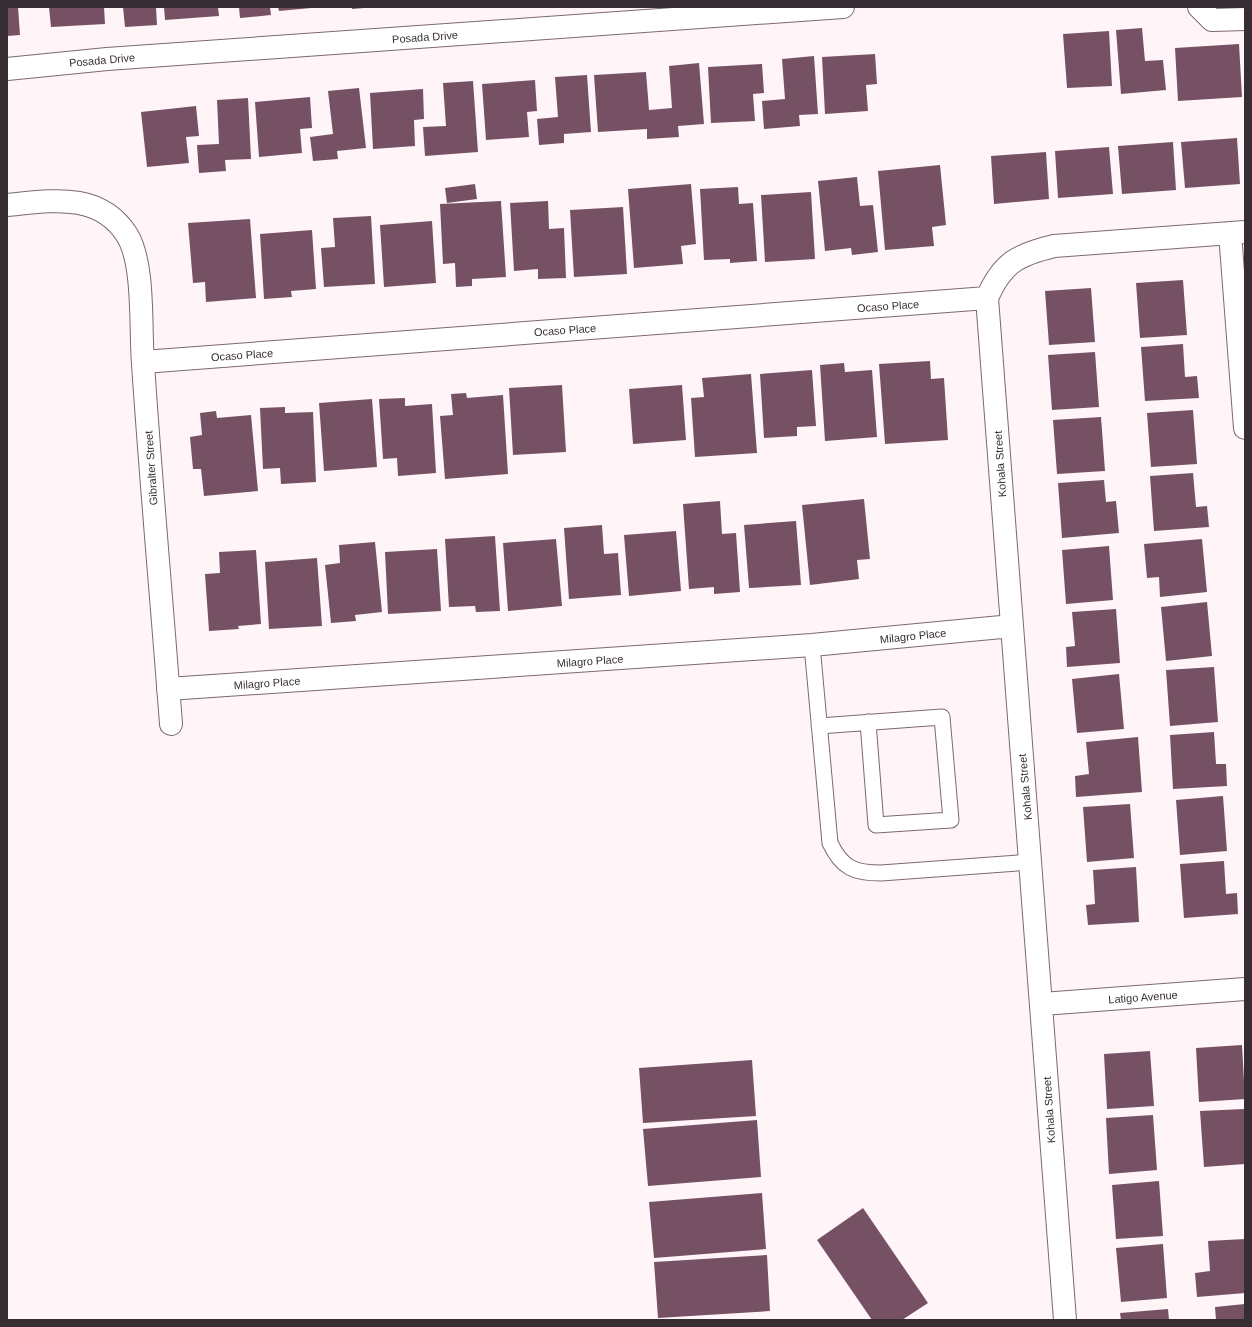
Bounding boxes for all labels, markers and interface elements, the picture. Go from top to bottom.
street label: Posada Drive [392,29,458,45]
street label: Posada Drive [69,51,135,69]
street label: Ocaso Place [856,298,920,314]
street label: Ocaso Place [533,322,597,338]
street label: Ocaso Place [210,347,274,363]
street label: Gibralter Street [142,430,160,506]
street label: Kohala Street [992,430,1008,498]
street label: Milagro Place [879,627,947,645]
street label: Milagro Place [556,653,624,669]
street label: Milagro Place [233,675,301,691]
street label: Kohala Street [1016,753,1034,821]
street label: Latigo Avenue [1108,989,1178,1005]
street label: Kohala Street [1041,1076,1057,1144]

